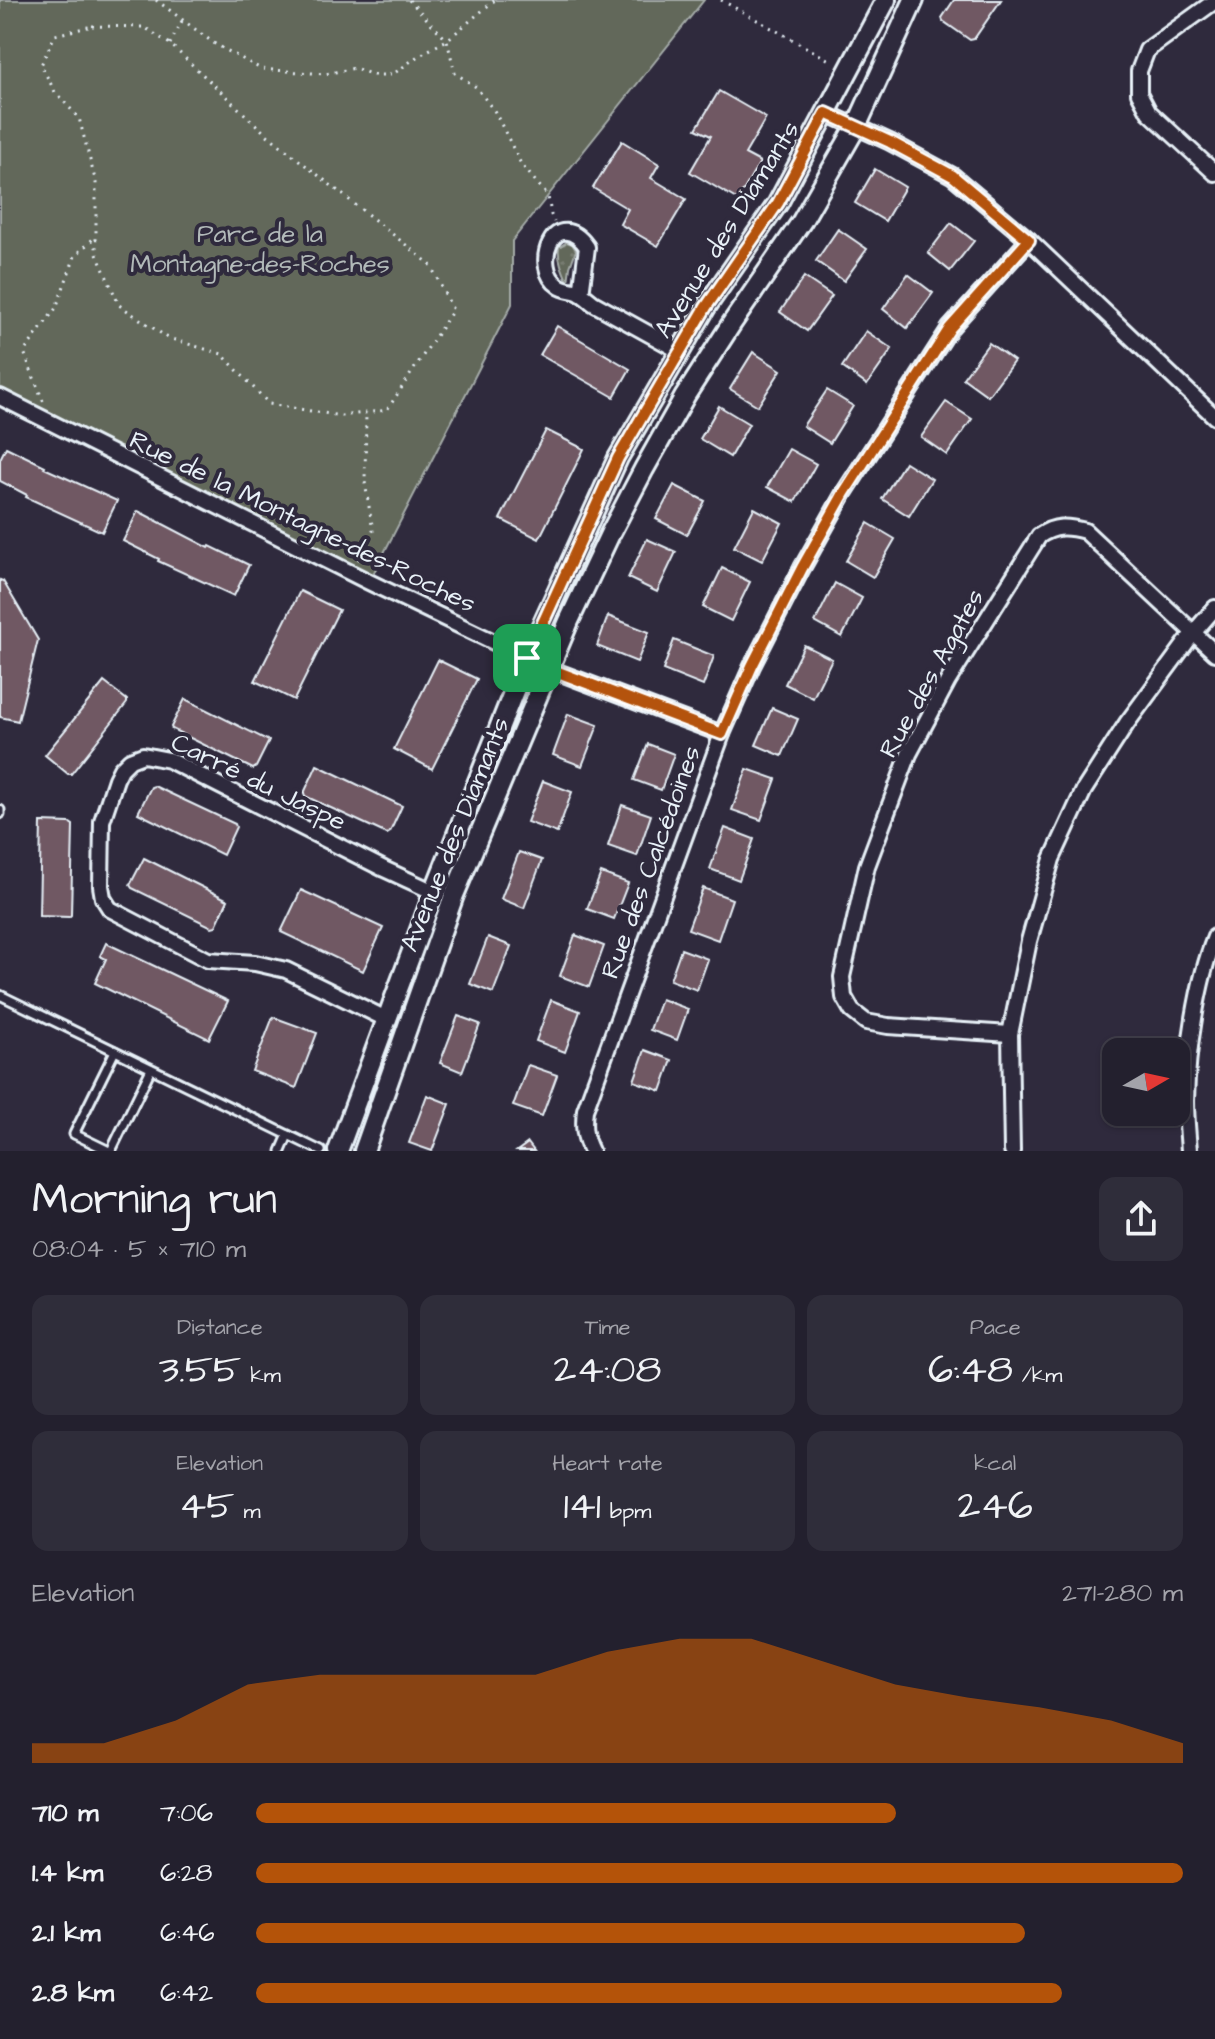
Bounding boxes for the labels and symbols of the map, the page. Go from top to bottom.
street label: Avenue des Diamants [645,114,808,345]
park label: Parc de la Montagne-des-Roches [130,216,390,284]
street label: Rue de la Montagne-des-Roches [122,422,482,623]
street label: Rue des Agates [871,583,995,765]
pin [493,624,561,692]
street label: Avenue des Diamants [391,712,518,957]
street label: Carré du Jaspe [165,724,352,840]
street label: Rue des Calcédoines [592,741,710,984]
north arrow [1102,1038,1190,1126]

